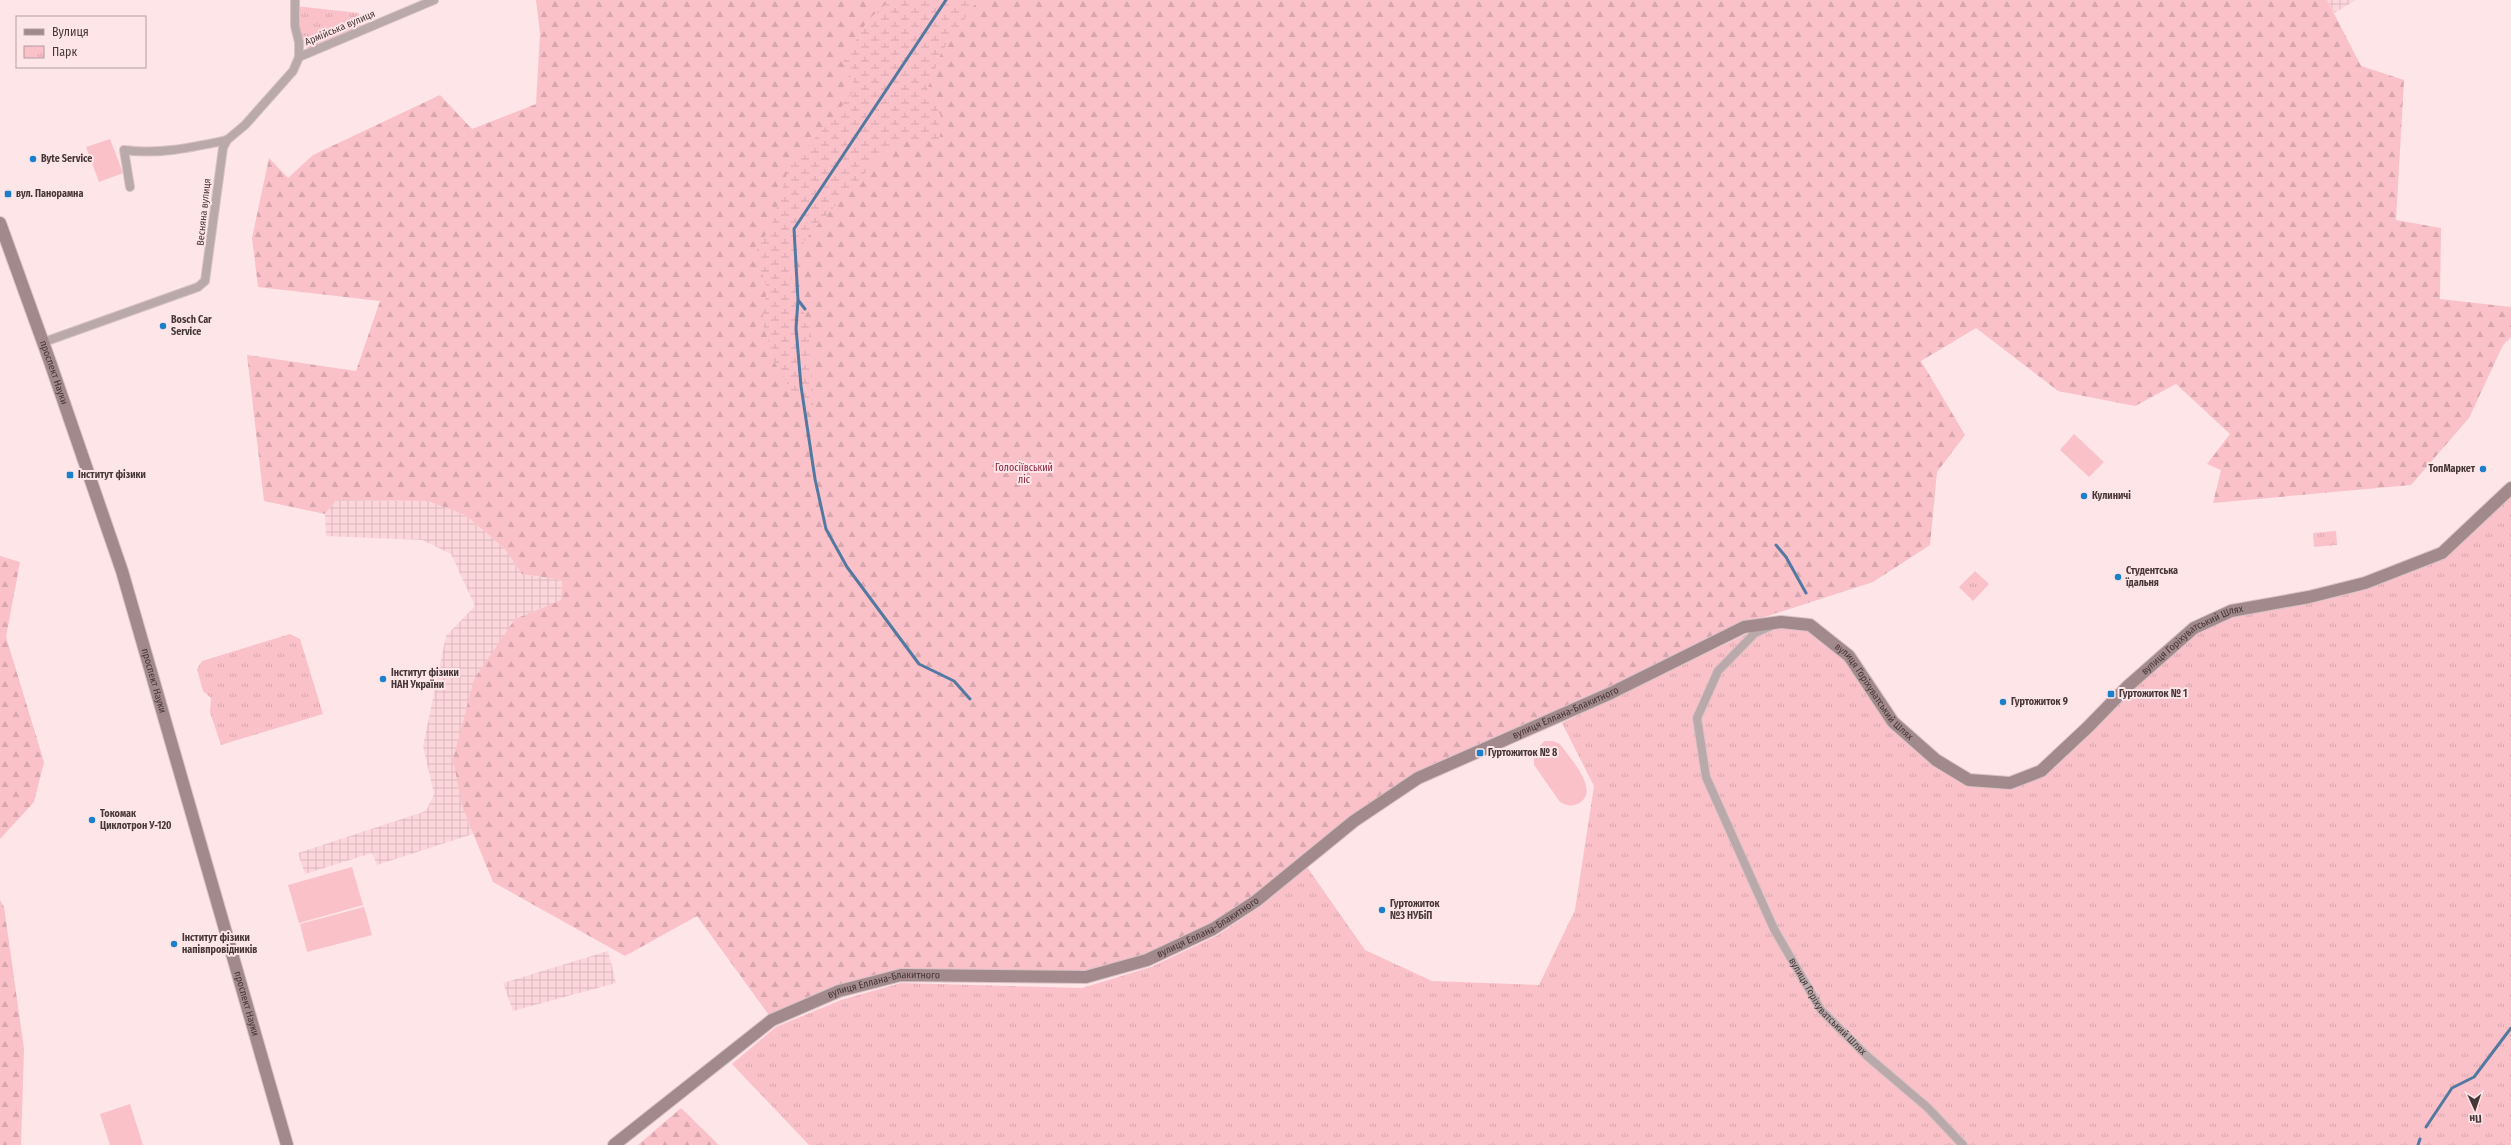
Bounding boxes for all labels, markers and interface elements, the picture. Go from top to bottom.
street label: Армійська вулиця [303,7,377,48]
legend [16,16,146,68]
text: Вулиця [52,25,89,39]
text: Парк [52,45,78,59]
place label: Byte Service [41,153,92,165]
marker: Byte Service [28,154,38,164]
street label: Весняна вулиця [195,178,214,246]
place label: вул. Панорамна [16,188,83,200]
marker: вул. Панорамна [3,189,13,199]
place label: Bosch Car Service [171,314,212,338]
marker: Bosch Car Service [158,321,168,331]
street label: проспект Науки [37,339,70,406]
park label: Голосіївський ліс [995,461,1053,486]
place label: ТопМаркет [2428,463,2476,475]
marker: ТопМаркет [2478,464,2488,474]
place label: Інститут фізики [78,469,146,481]
marker: Інститут фізики [65,470,75,480]
place label: Кулиничі [2092,490,2131,502]
marker: Кулиничі [2079,491,2089,501]
place label: Студентська їдальня [2125,565,2178,589]
marker: Студентська їдальня [2113,572,2123,582]
street label: вулиця Горіхуватський Шлях [2139,603,2245,677]
street label: вулиця Горіхуватський Шлях [1832,641,1916,743]
street label: проспект Науки [139,647,169,715]
place label: Інститут фізики НАН України [391,667,459,691]
marker: Інститут фізики НАН України [378,674,388,684]
street label: вулиця Еллана-Блакитного [1511,684,1621,742]
place label: Гуртожиток № 1 [2119,688,2187,700]
marker: Гуртожиток № 1 [2106,689,2116,699]
place label: Гуртожиток 9 [2011,696,2068,708]
marker: Гуртожиток 9 [1998,697,2008,707]
place label: Гуртожиток № 8 [1488,747,1558,759]
marker: Гуртожиток № 8 [1475,748,1485,758]
place label: Токомак Циклотрон У-120 [100,808,172,832]
marker: Токомак Циклотрон У-120 [87,815,97,825]
street label: вулиця Еллана-Блакитного [1155,895,1261,960]
place label: Гуртожиток №3 НУБіП [1390,898,1441,922]
marker: Гуртожиток №3 НУБіП [1377,905,1387,915]
place label: Інститут фізики напівпровідників [182,932,257,956]
marker: Інститут фізики напівпровідників [169,939,179,949]
street label: вулиця Горіхуватський Шлях [1786,956,1869,1058]
street label: вулиця Еллана-Блакитного [826,969,940,1001]
street label: проспект Науки [231,970,261,1038]
north arrow [2455,1089,2495,1129]
text: Пн [2469,1112,2482,1125]

